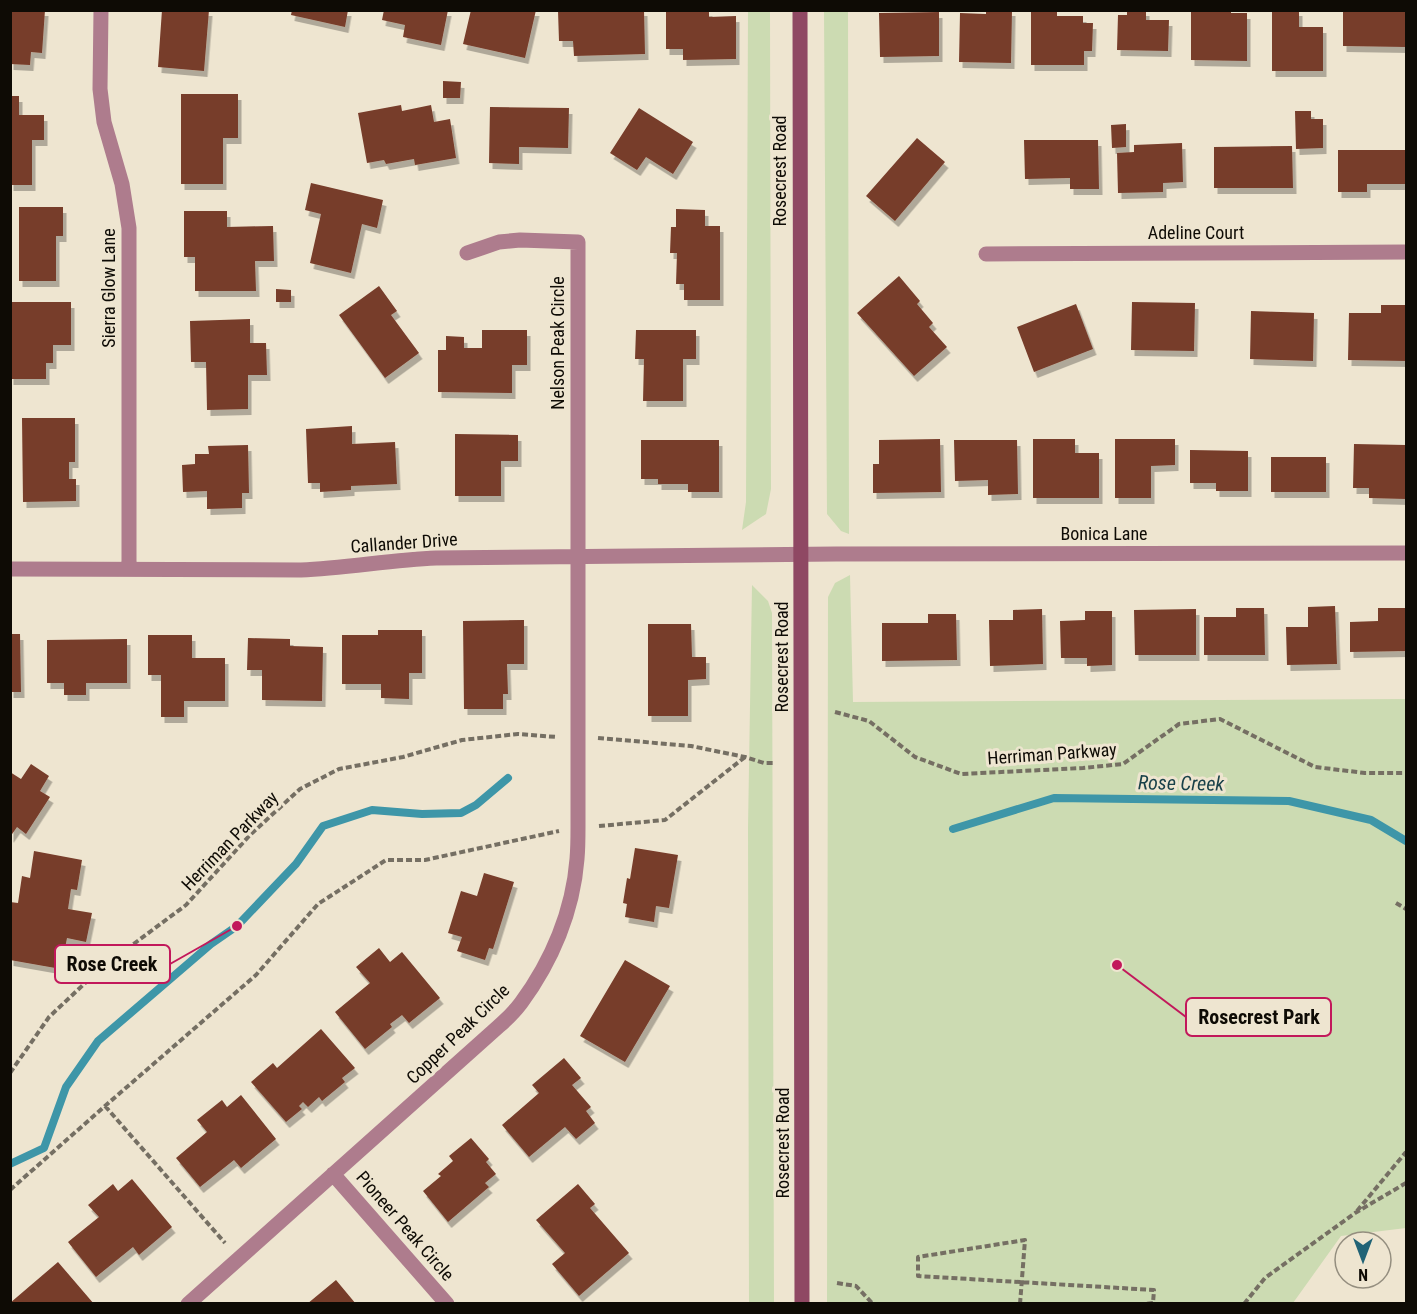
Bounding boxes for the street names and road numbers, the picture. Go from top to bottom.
street label: Rosecrest Road [769,115,790,227]
street label: Adeline Court [1148,222,1244,243]
street label: Sierra Glow Lane [98,228,119,348]
street label: Nelson Peak Circle [547,276,568,410]
street label: Bonica Lane [1060,523,1148,544]
street label: Callander Drive [350,528,458,557]
street label: Rosecrest Road [771,601,792,713]
street label: Herriman Parkway [987,738,1118,768]
street label: Herriman Parkway [177,786,283,895]
street label: Copper Peak Circle [402,979,513,1088]
street label: Rosecrest Road [772,1087,793,1199]
street label: Pioneer Peak Circle [352,1167,459,1285]

